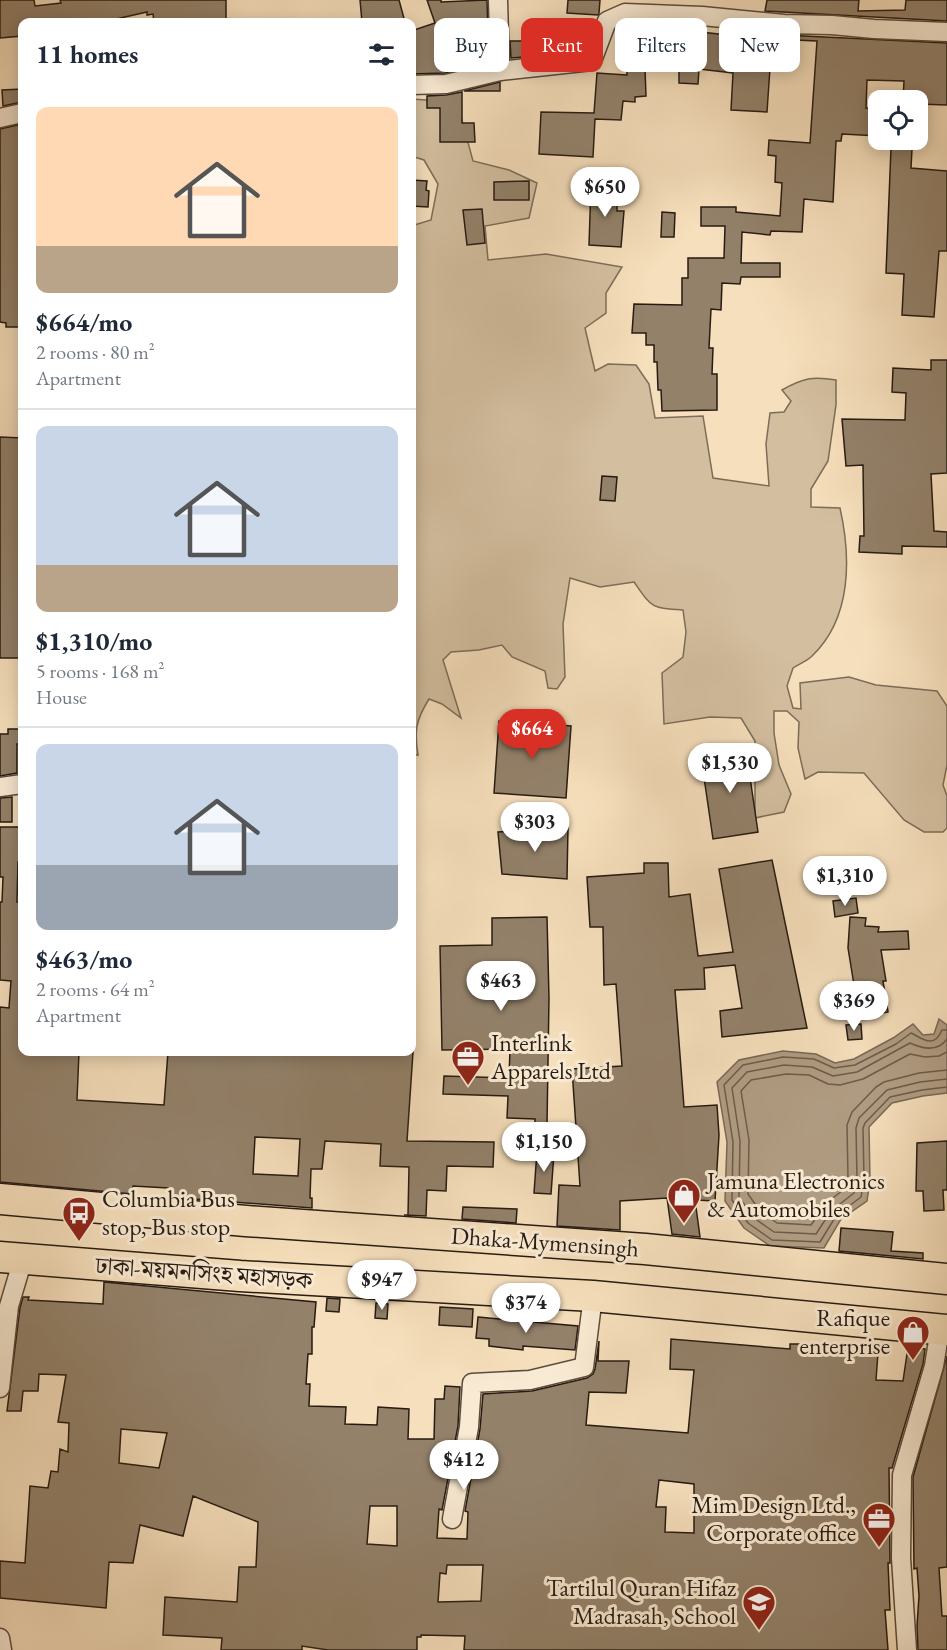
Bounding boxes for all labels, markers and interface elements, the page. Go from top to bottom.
chip: Buy [434,18,509,72]
chip: Rent [521,18,603,72]
chip: Filters [615,18,707,72]
chip: New [719,18,800,72]
text: 11 homes [36,37,138,71]
icon: filters [365,38,398,71]
map controls [868,90,928,150]
button: locate [868,90,928,150]
icon: home [163,146,271,254]
pin: $650 [569,167,641,218]
text: $650 [585,173,625,199]
text: $664/mo [36,305,132,339]
text: 2 rooms · 80 m² [36,339,155,365]
text: Apartment [36,365,121,391]
icon: home [163,465,271,573]
text: $1,310/mo [36,624,152,658]
text: 5 rooms · 168 m² [36,658,164,684]
text: House [36,684,87,710]
pin: $664 [496,709,568,760]
text: $664 [512,715,552,741]
pin: $1,530 [681,743,779,794]
text: $1,530 [702,749,758,775]
icon: home [163,783,271,891]
pin: $303 [499,802,571,853]
text: $303 [515,808,555,834]
pin: $1,310 [796,856,894,907]
text: $1,310 [817,862,873,888]
text: $463/mo [36,942,132,976]
pin: $463 [465,961,537,1012]
text: $463 [481,967,521,993]
text: 2 rooms · 64 m² [36,976,155,1002]
pin: $369 [818,981,890,1032]
text: $369 [834,987,874,1013]
text: Apartment [36,1002,121,1028]
place label: Interlink Apparels Ltd [490,1027,612,1086]
office icon: Interlink Apparels Ltd [450,1039,486,1086]
pin: $1,150 [495,1122,593,1173]
text: $1,150 [516,1128,572,1154]
place label: Jamuna Electronics & Automobiles [705,1165,885,1224]
shop icon: Jamuna Electronics & Automobiles [666,1177,702,1224]
place label: Columbia Bus stop, Bus stop [102,1183,235,1242]
bus stop icon: Columbia Bus stop, Bus stop [61,1195,97,1242]
street label: Dhaka-Mymensingh [450,1219,640,1264]
street label: ঢাকা-ময়মনসিংহ মহাসড়ক [94,1249,315,1296]
pin: $947 [346,1260,418,1311]
text: $947 [362,1266,402,1292]
pin: $374 [490,1283,562,1334]
text: $374 [506,1289,546,1315]
place label: Rafique enterprise [800,1302,890,1361]
shop icon: Rafique enterprise [895,1314,931,1361]
pin: $412 [428,1440,500,1491]
text: $412 [444,1446,484,1472]
place label: Mim Design Ltd., Corporate office [691,1489,856,1548]
office icon: Mim Design Ltd., Corporate office [861,1501,897,1548]
place label: Tartilul Quran Hifaz Madrasah, School [546,1572,736,1631]
school or university icon: Tartilul Quran Hifaz Madrasah, School [741,1584,777,1631]

